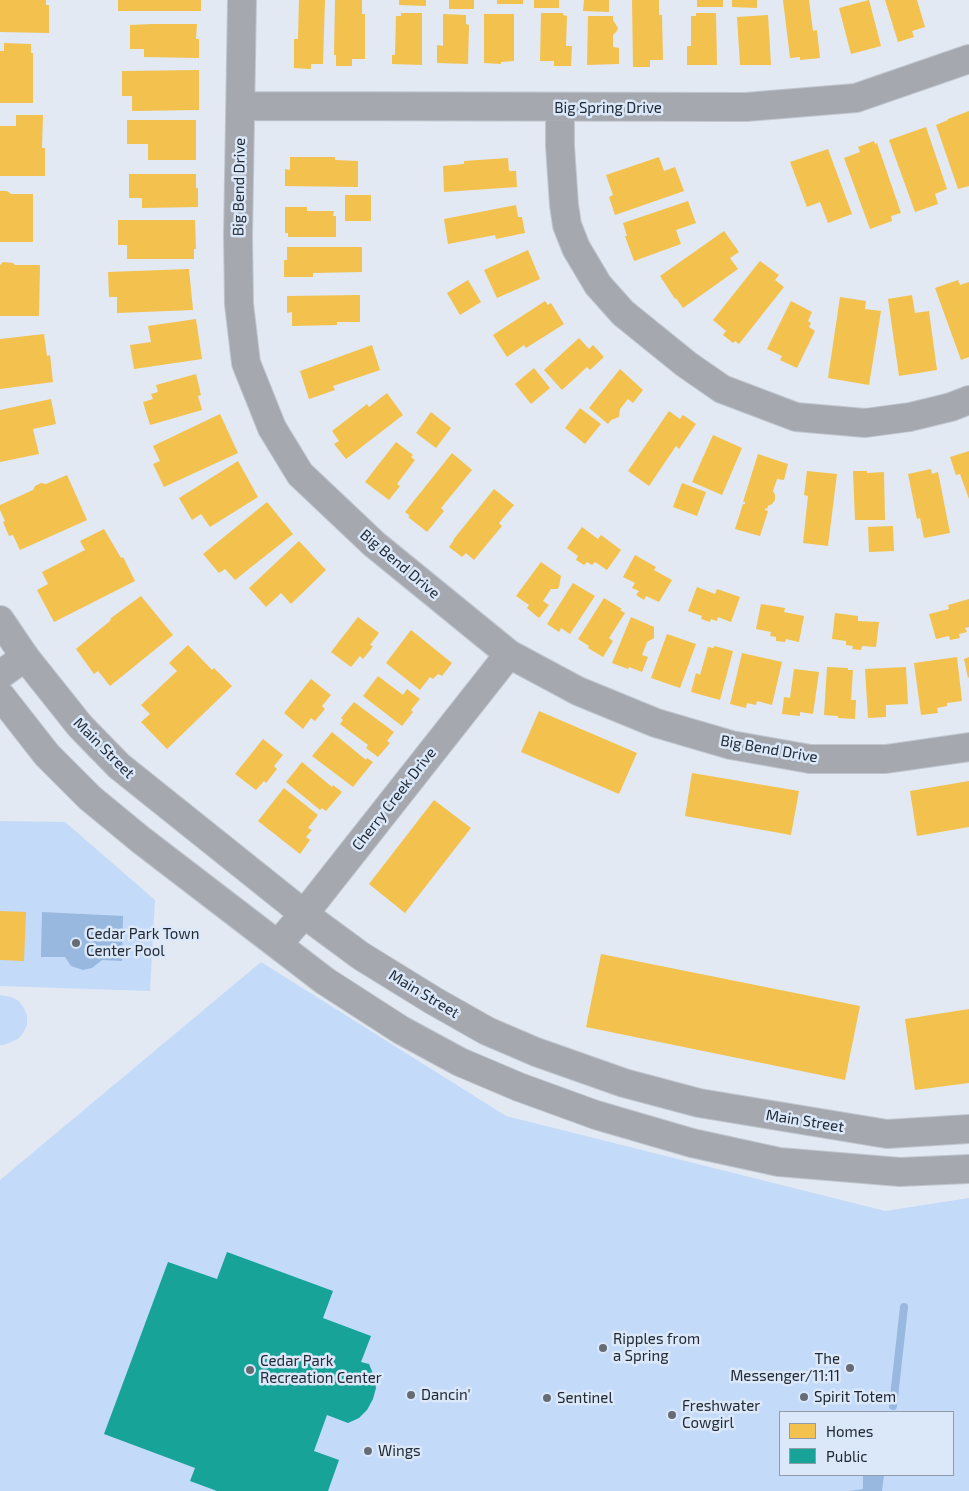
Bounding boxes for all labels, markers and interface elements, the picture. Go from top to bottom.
street label: Big Spring Drive [554,99,662,117]
street label: Big Bend Drive [229,138,249,236]
street label: Big Bend Drive [357,525,443,603]
street label: Main Street [70,714,138,782]
street label: Big Bend Drive [719,732,819,766]
street label: Cherry Creek Drive [348,744,440,854]
place label: Cedar Park Town Center Pool [86,925,199,960]
marker: Cedar Park Town Center Pool [70,937,82,949]
street label: Main Street [386,966,462,1022]
street label: Main Street [765,1106,845,1136]
place label: Ripples from a Spring [613,1330,700,1365]
marker: Ripples from a Spring [597,1342,609,1354]
place label: The Messenger/11:11 [730,1350,840,1385]
place label: Cedar Park Recreation Center [260,1352,382,1387]
marker: The Messenger/11:11 [844,1362,856,1374]
marker: Cedar Park Recreation Center [244,1364,256,1376]
place label: Dancin' [421,1386,471,1404]
place label: Spirit Totem [814,1388,896,1406]
marker: Dancin' [405,1389,417,1401]
place label: Sentinel [557,1389,613,1407]
marker: Spirit Totem [798,1391,810,1403]
marker: Sentinel [541,1392,553,1404]
place label: Freshwater Cowgirl [682,1397,760,1432]
marker: Freshwater Cowgirl [666,1409,678,1421]
legend [779,1411,954,1476]
text: Homes [826,1422,873,1440]
place label: Wings [378,1442,421,1460]
marker: Wings [362,1445,374,1457]
text: Public [826,1447,867,1465]

